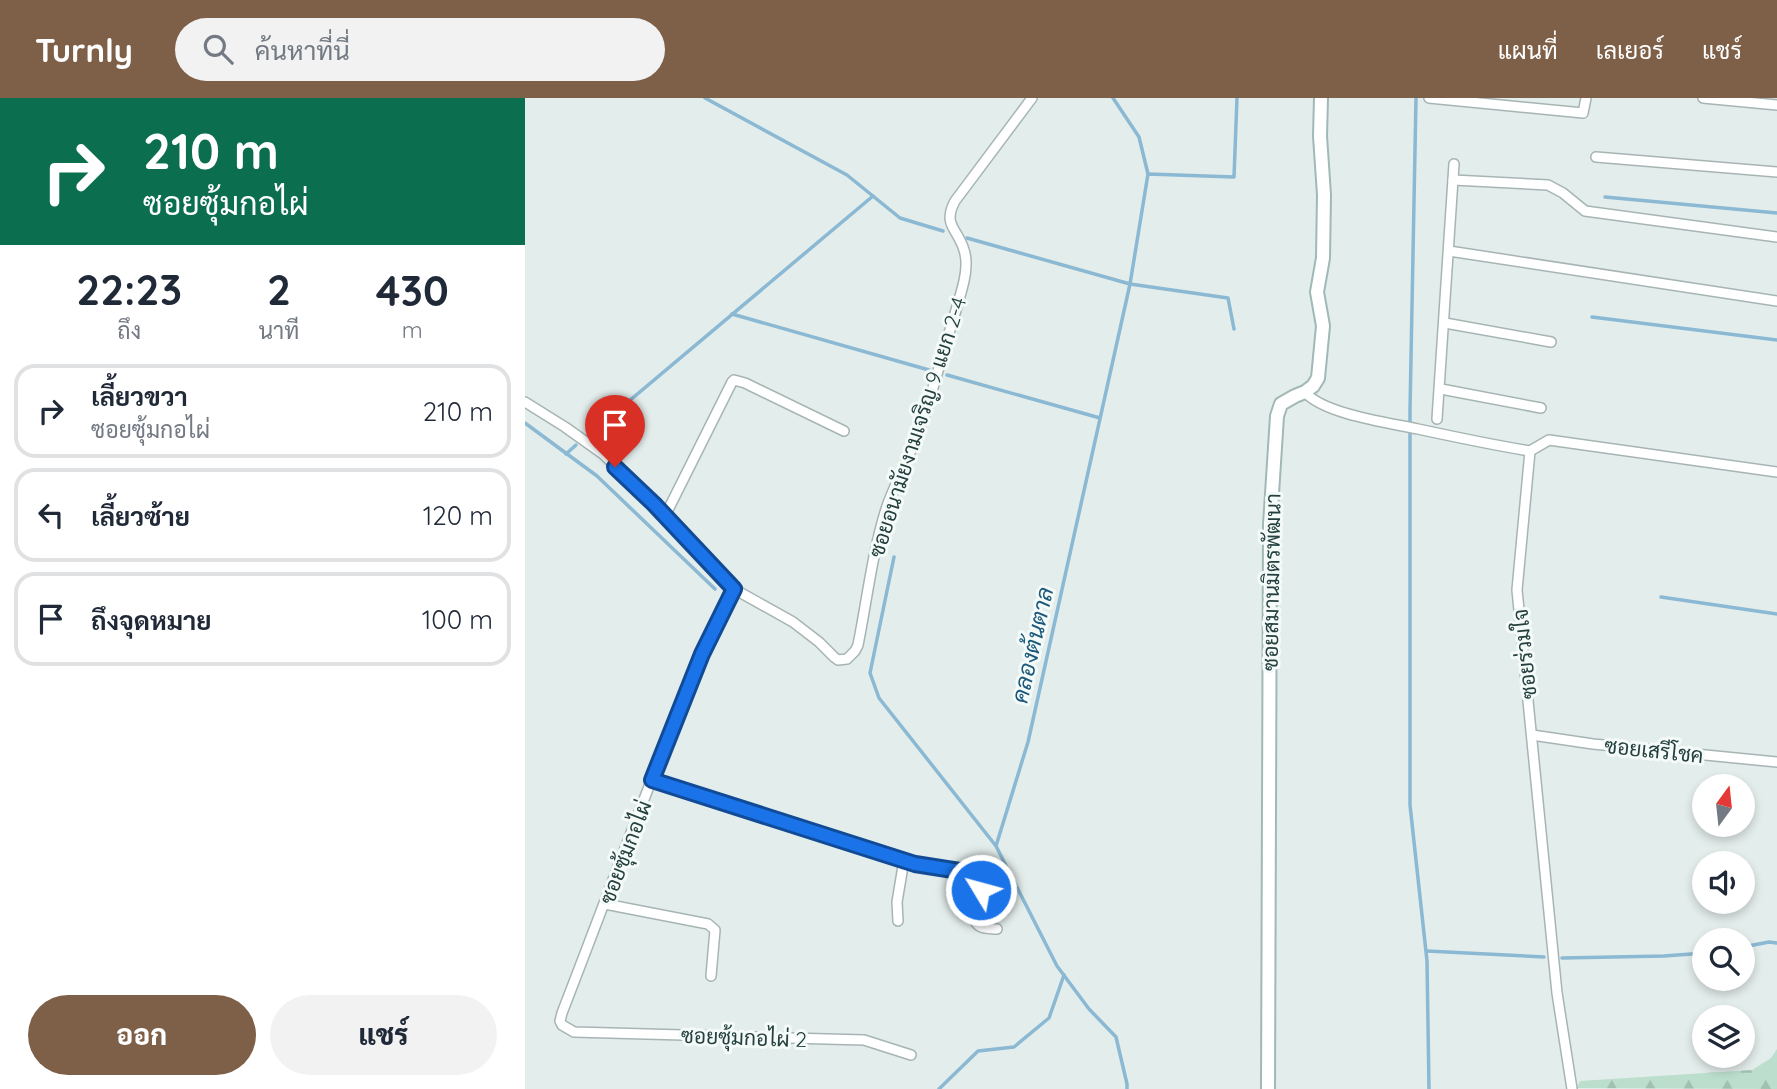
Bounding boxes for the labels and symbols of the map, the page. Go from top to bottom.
street label: ซอยอนามัยงามเจริญ 9 แยก 2-4 [863,293,971,561]
pin [585,395,645,467]
street label: ซอยสมานมิตรพัฒนา [1256,493,1286,671]
water label: คลองต้นตาล [1005,584,1059,706]
street label: ซอยร่วมใจ [1506,608,1542,700]
street label: ซอยเสรีโชค [1603,732,1705,768]
north arrow [1692,774,1755,836]
street label: ซอยซุ้มกอไผ่ [593,797,658,908]
position arrow [944,853,1018,927]
street label: ซอยซุ้มกอไผ่ 2 [680,1022,807,1054]

